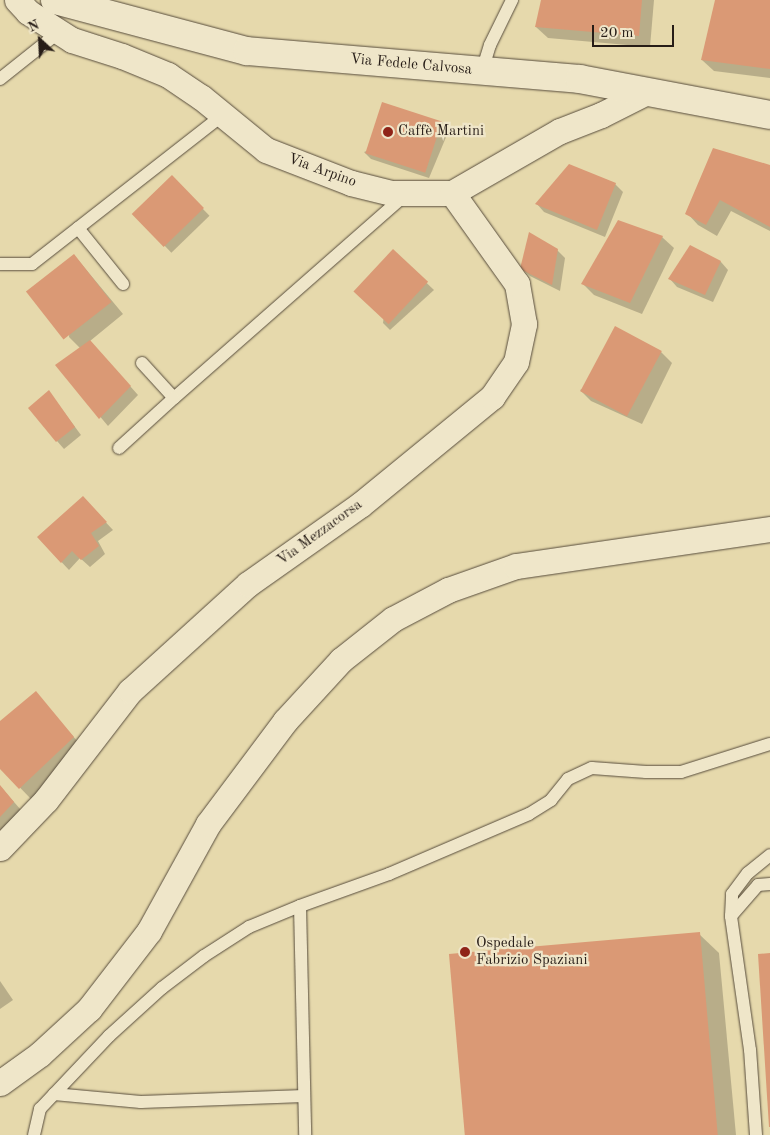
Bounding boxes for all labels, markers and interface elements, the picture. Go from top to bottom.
north arrow [15,15,65,65]
scale bar [595,15,678,47]
text: N [26,18,41,35]
text: 20 m [600,26,634,41]
street label: Via Fedele Calvosa [349,51,473,79]
place label: Caffè Martini [398,123,484,141]
marker: Caffè Martini [382,126,394,138]
street label: Via Arpino [285,150,359,192]
street label: Via Mezzacorsa [274,496,366,570]
place label: Ospedale Fabrizio Spaziani [476,934,587,969]
marker: Ospedale Fabrizio Spaziani [458,945,472,959]

